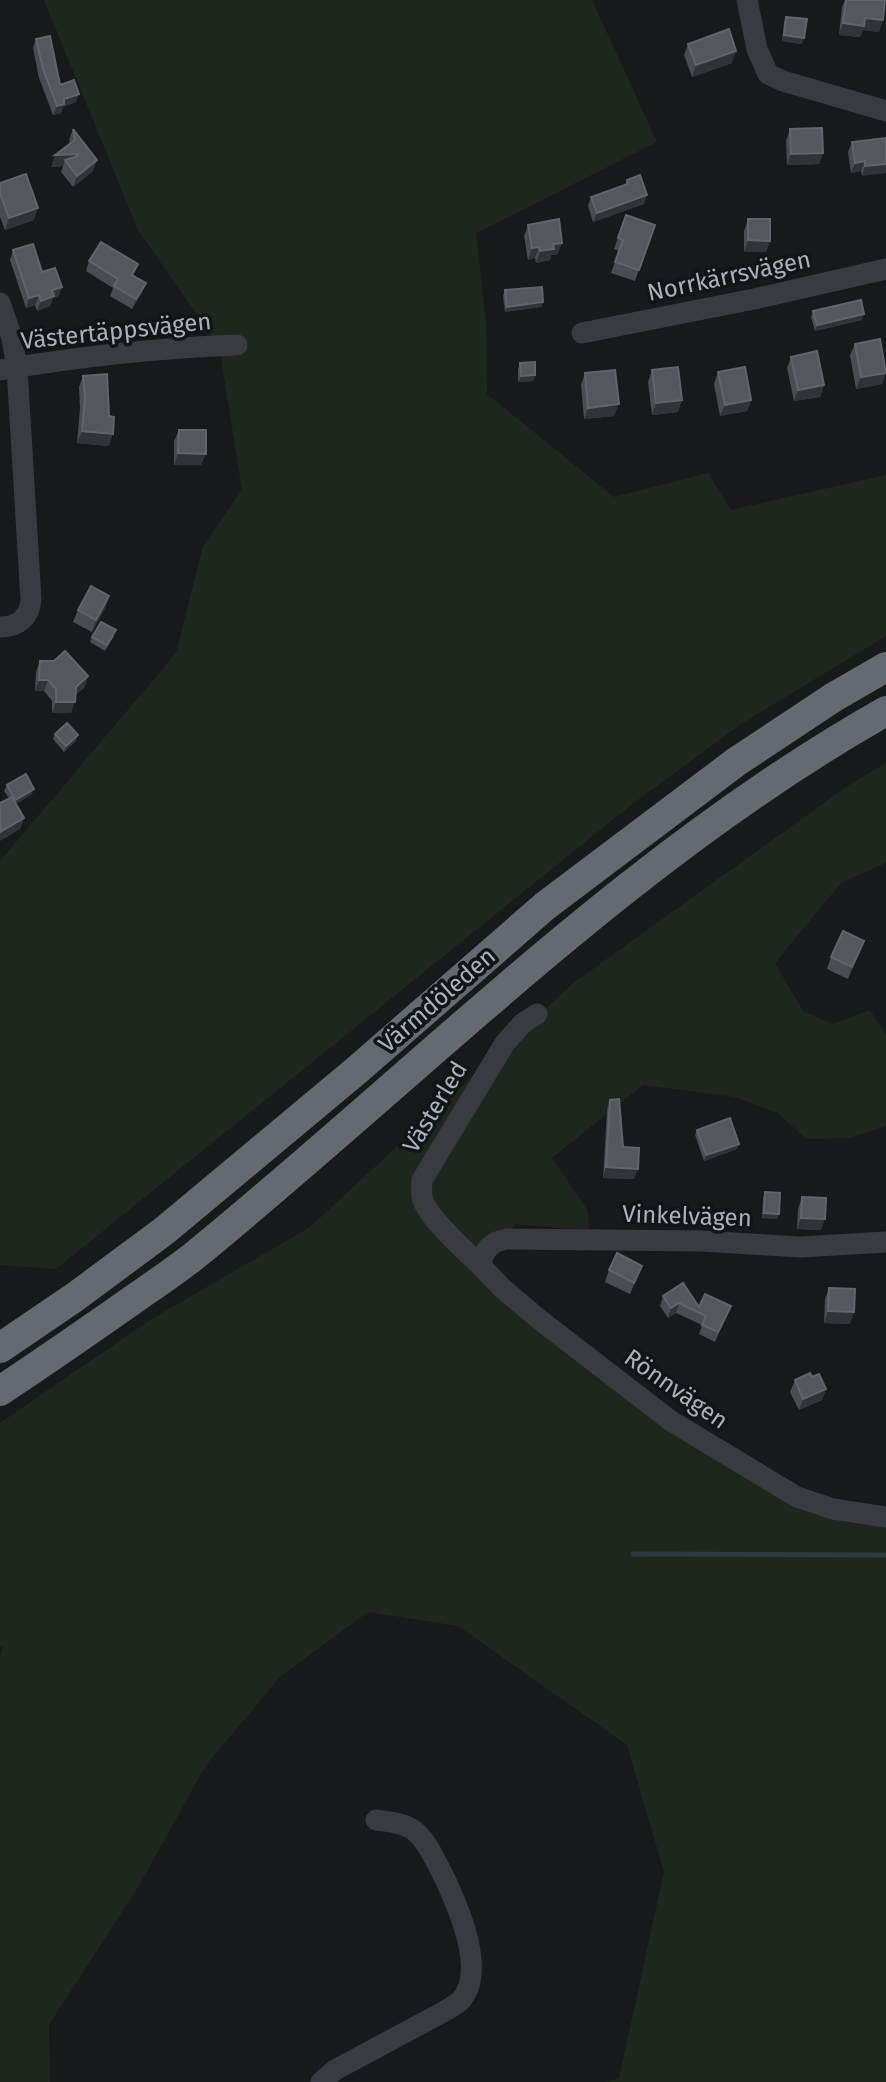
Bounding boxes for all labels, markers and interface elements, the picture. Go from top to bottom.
street label: Norrkärrsvägen [645,245,813,307]
street label: Västertäppsvägen [19,307,213,355]
street label: Värmdöleden [373,942,501,1058]
street label: Västerled [397,1056,473,1158]
street label: Vinkelvägen [622,1200,752,1232]
street label: Rönnvägen [619,1343,733,1435]

